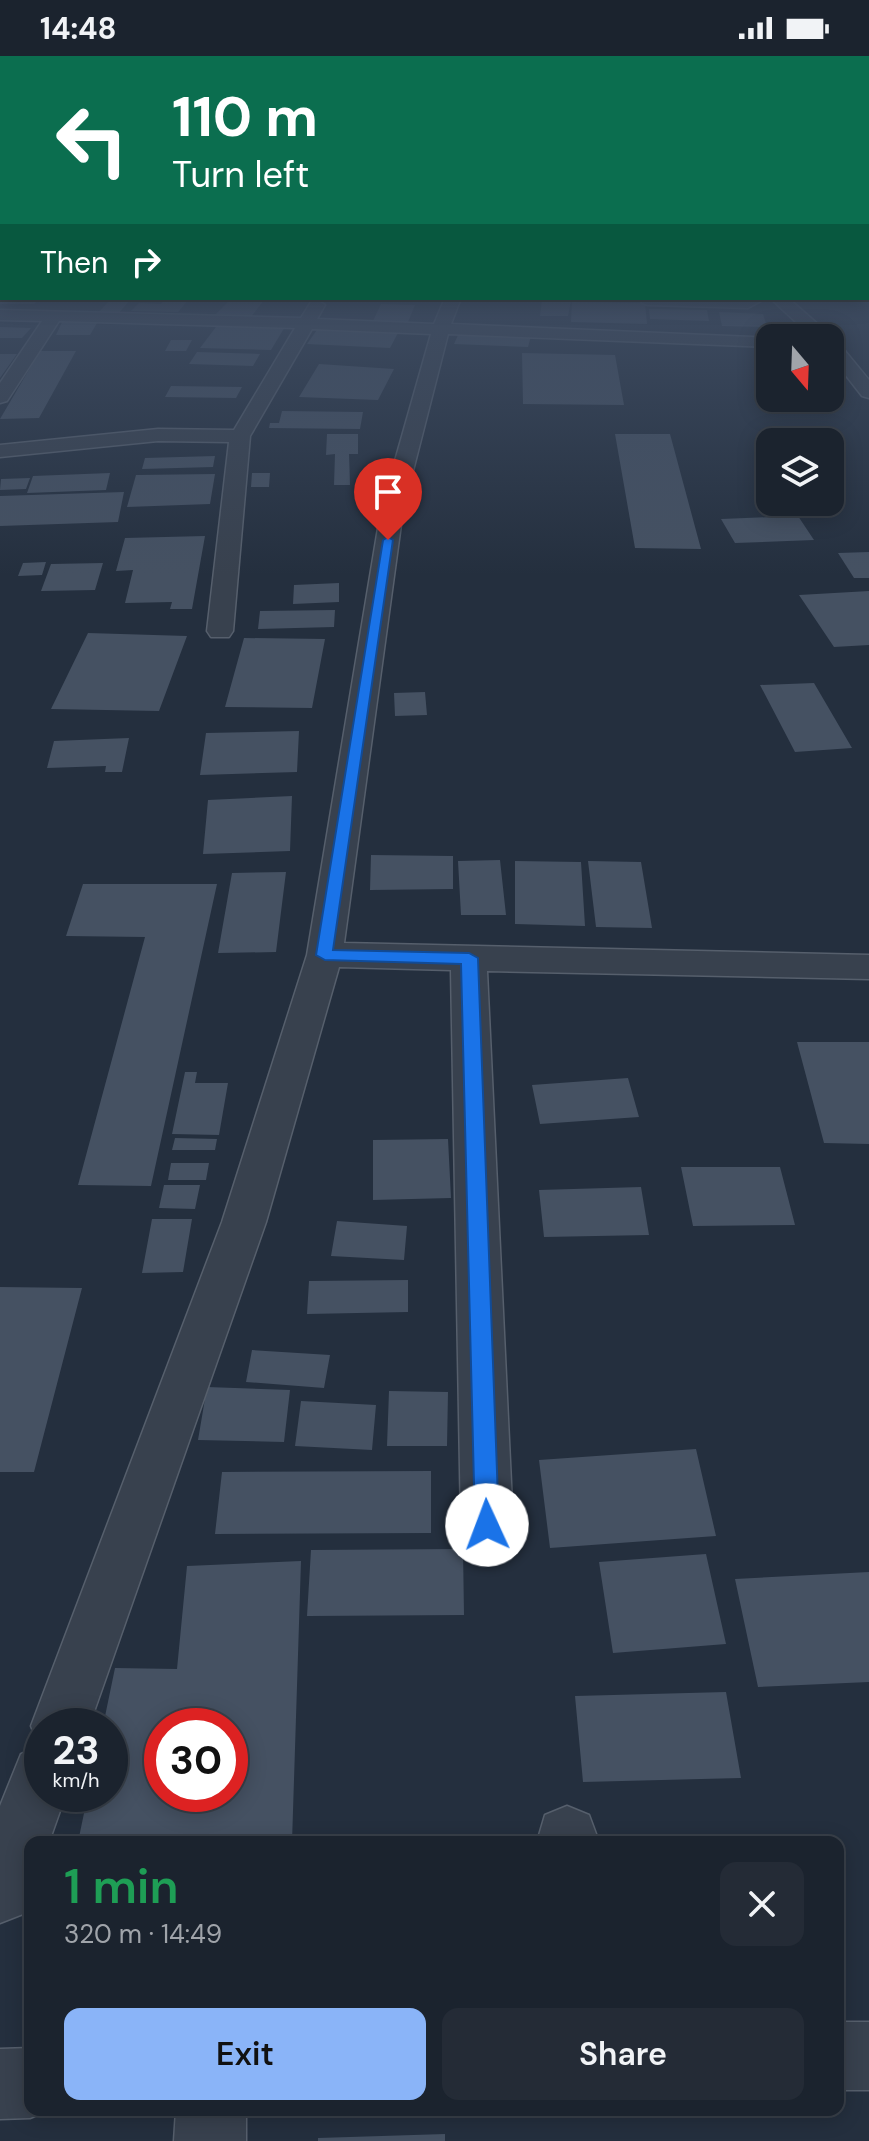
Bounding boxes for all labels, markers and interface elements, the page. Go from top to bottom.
text: 14:48 [40,9,117,48]
text: 110 m [172,80,318,153]
icon: left [40,88,144,192]
text: Turn left [172,151,309,198]
icon: right [124,240,168,284]
text: Then [40,243,108,282]
north arrow [756,324,844,412]
map controls [756,324,844,516]
button: layers [756,428,844,516]
pin [354,458,422,540]
icon: arrive [366,470,410,514]
position arrow [445,1483,529,1567]
speed limit sign: 30 [144,1708,248,1812]
text: 23 [52,1724,100,1776]
text: km/h [52,1767,100,1793]
text: 1 min [64,1855,179,1918]
button: close [720,1862,804,1946]
text: 320 m · 14:49 [64,1917,222,1951]
button: Exit [64,2008,426,2100]
button: Share [442,2008,804,2100]

